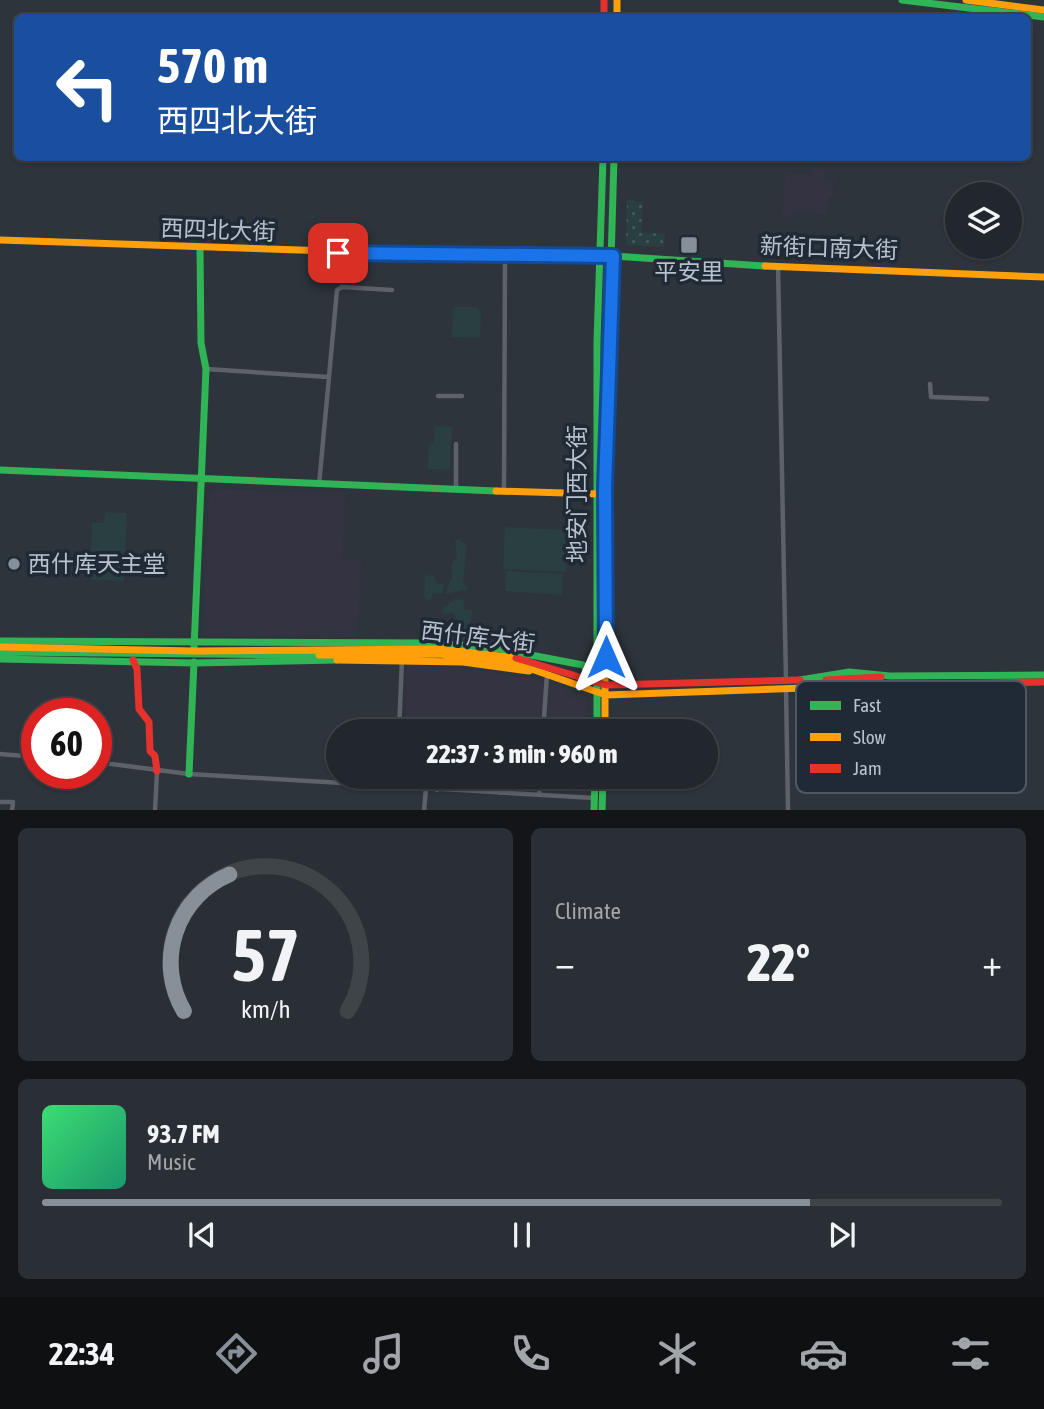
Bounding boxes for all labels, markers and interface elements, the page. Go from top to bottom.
text: 570 m [157,37,268,93]
icon: left [42,42,133,133]
text: 西四北大街 [157,102,317,139]
map controls [945,182,1022,259]
button: layers [945,182,1022,259]
street label: 西四北大街 [160,215,276,245]
pin [308,223,368,283]
street label: 新街口南大街 [760,233,898,263]
icon: arrive [319,234,357,272]
marker: 平安里 [679,235,699,255]
place label: 平安里 [655,259,724,285]
street label: 地安门西大街 [564,425,590,563]
place label: 西什库天主堂 [28,551,166,577]
marker: 西什库天主堂 [6,556,22,572]
street label: 西什库大街 [419,617,537,657]
position arrow [569,620,643,694]
legend [796,681,1026,793]
text: Fast [853,694,881,716]
speed limit sign: 60 [21,698,112,789]
text: Slow [853,726,887,748]
text: 22:37 · 3 min · 960 m [427,739,617,769]
text: Jam [853,757,882,779]
text: Climate [555,898,621,924]
text: 57 [231,913,300,996]
text: 22° [747,932,810,992]
text: − [555,941,575,984]
text: + [982,941,1002,984]
text: km/h [241,994,290,1022]
text: 93.7 FM [147,1119,220,1149]
text: Music [147,1149,195,1175]
icon: previous [183,1216,221,1254]
icon: pause [503,1216,541,1254]
icon: next [823,1216,861,1254]
icon: directions [212,1329,261,1378]
icon: music [359,1329,408,1378]
icon: phone [506,1329,555,1378]
icon: climate [653,1329,702,1378]
icon: car [799,1329,848,1378]
icon: filters [946,1329,995,1378]
text: 22:34 [49,1335,115,1372]

